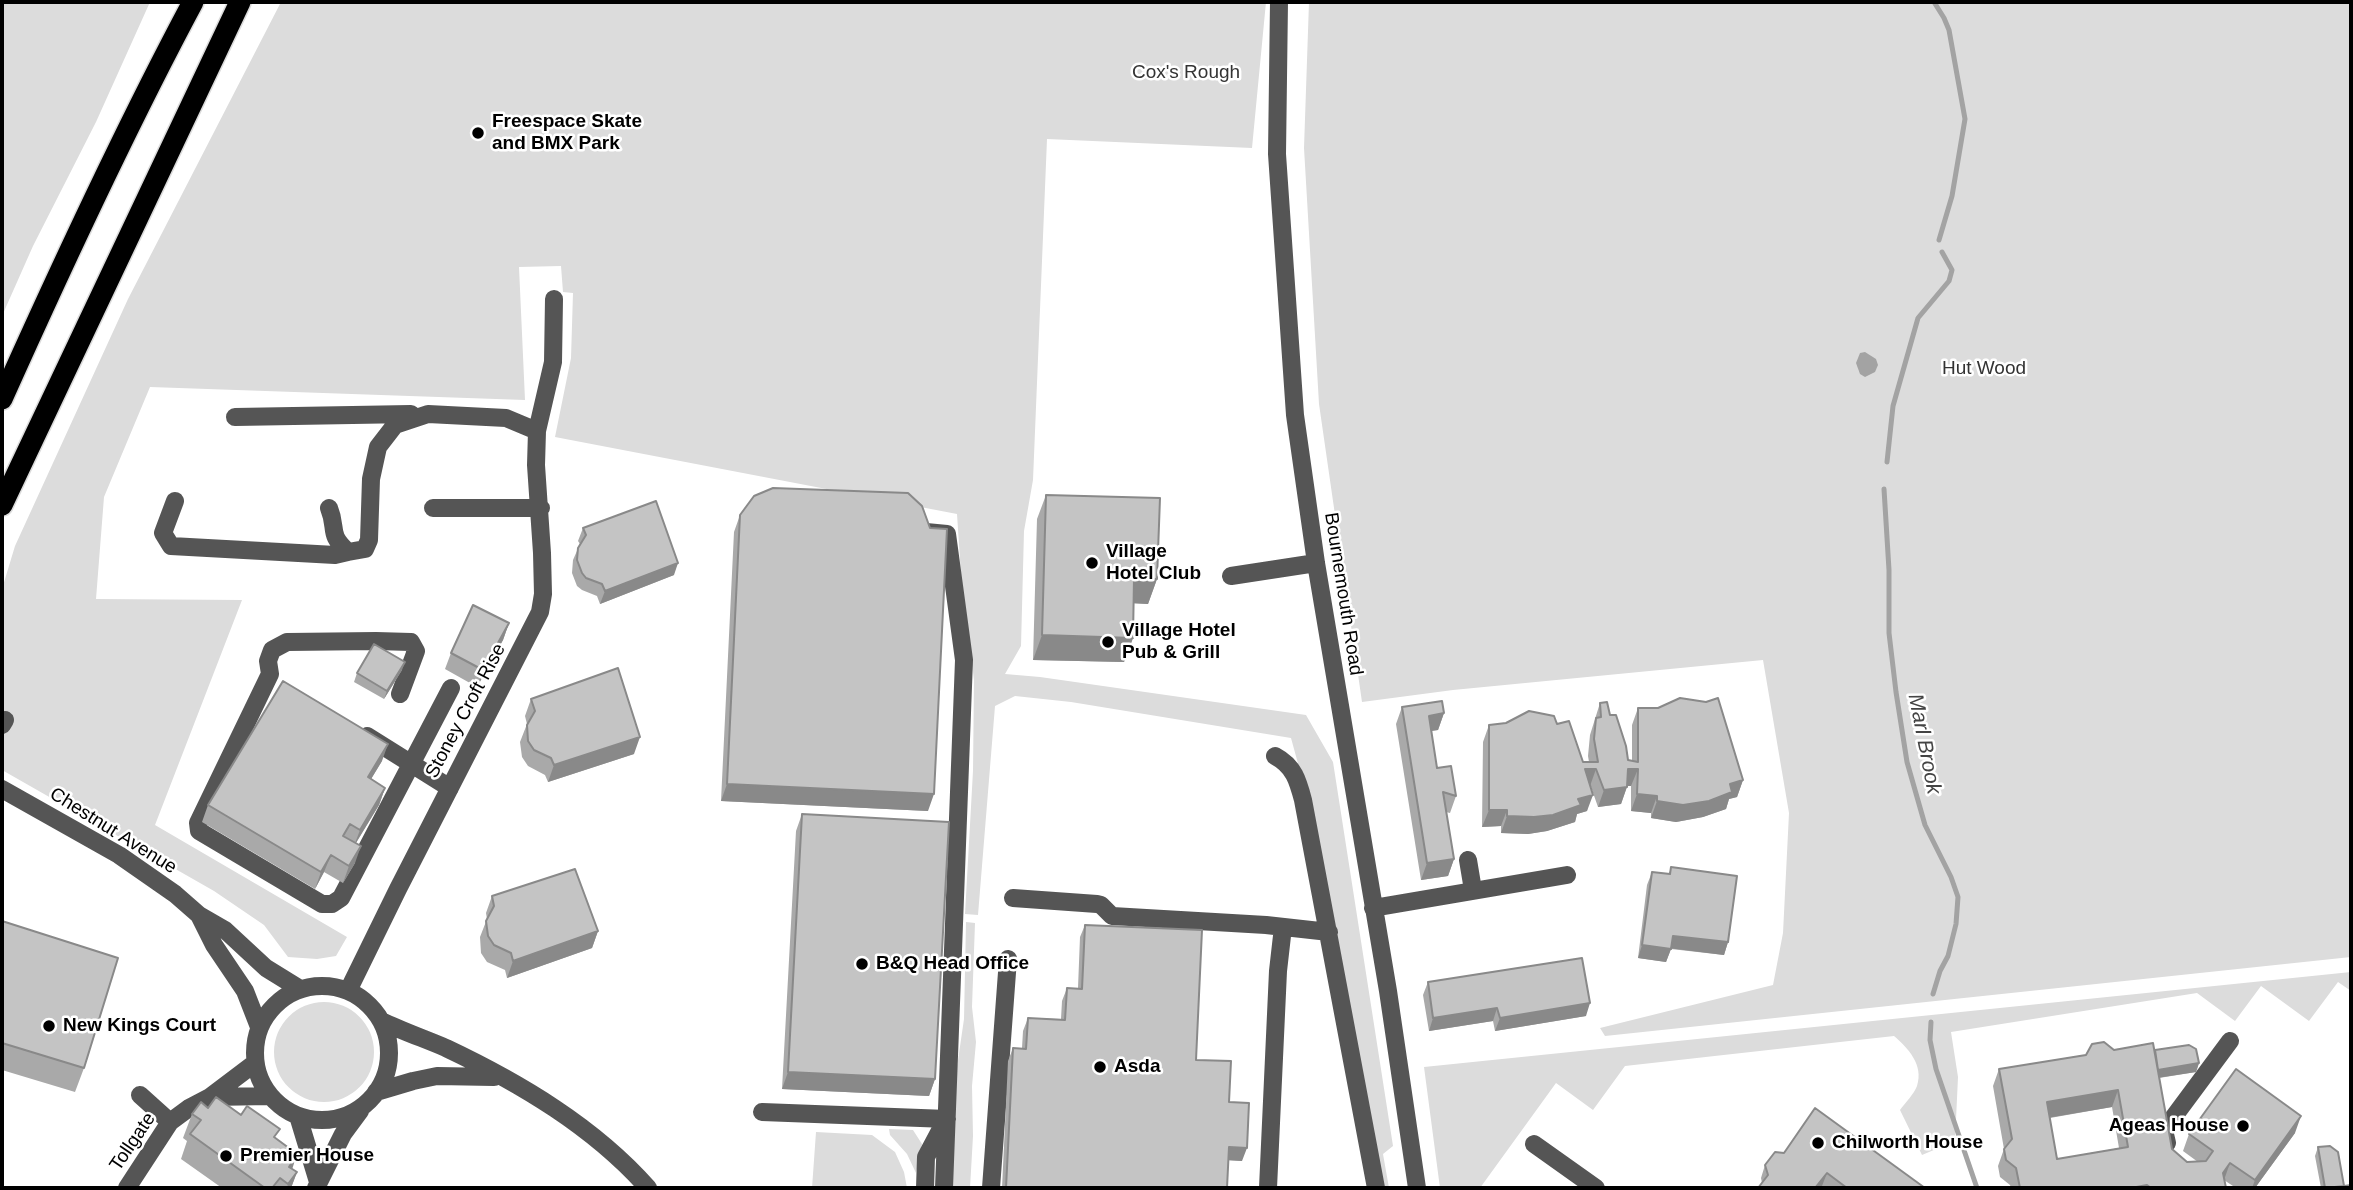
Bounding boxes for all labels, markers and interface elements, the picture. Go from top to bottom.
park label: Cox's Rough [1132,62,1240,84]
place label: Freespace Skate and BMX Park [492,111,642,155]
marker: Freespace Skate and BMX Park [470,125,486,141]
park label: Hut Wood [1942,358,2026,380]
street label: Bournemouth Road [1319,511,1367,677]
place label: Village Hotel Club [1106,541,1201,585]
marker: Village Hotel Club [1084,555,1100,571]
place label: Village Hotel Pub & Grill [1122,620,1236,664]
marker: Village Hotel Pub & Grill [1100,634,1116,650]
street label: Stoney Croft Rise [421,640,511,782]
water label: Marl Brook [1902,692,1946,796]
street label: Chestnut Avenue [45,783,181,879]
place label: B&Q Head Office [876,953,1029,975]
marker: B&Q Head Office [854,956,870,972]
place label: New Kings Court [63,1015,216,1037]
marker: New Kings Court [41,1018,57,1034]
place label: Asda [1114,1056,1160,1078]
marker: Asda [1092,1059,1108,1075]
street label: Tollgate [105,1108,161,1176]
place label: Ageas House [2109,1115,2229,1137]
marker: Ageas House [2235,1118,2251,1134]
place label: Chilworth House [1832,1132,1983,1154]
marker: Chilworth House [1810,1135,1826,1151]
place label: Premier House [240,1145,374,1167]
marker: Premier House [218,1148,234,1164]

